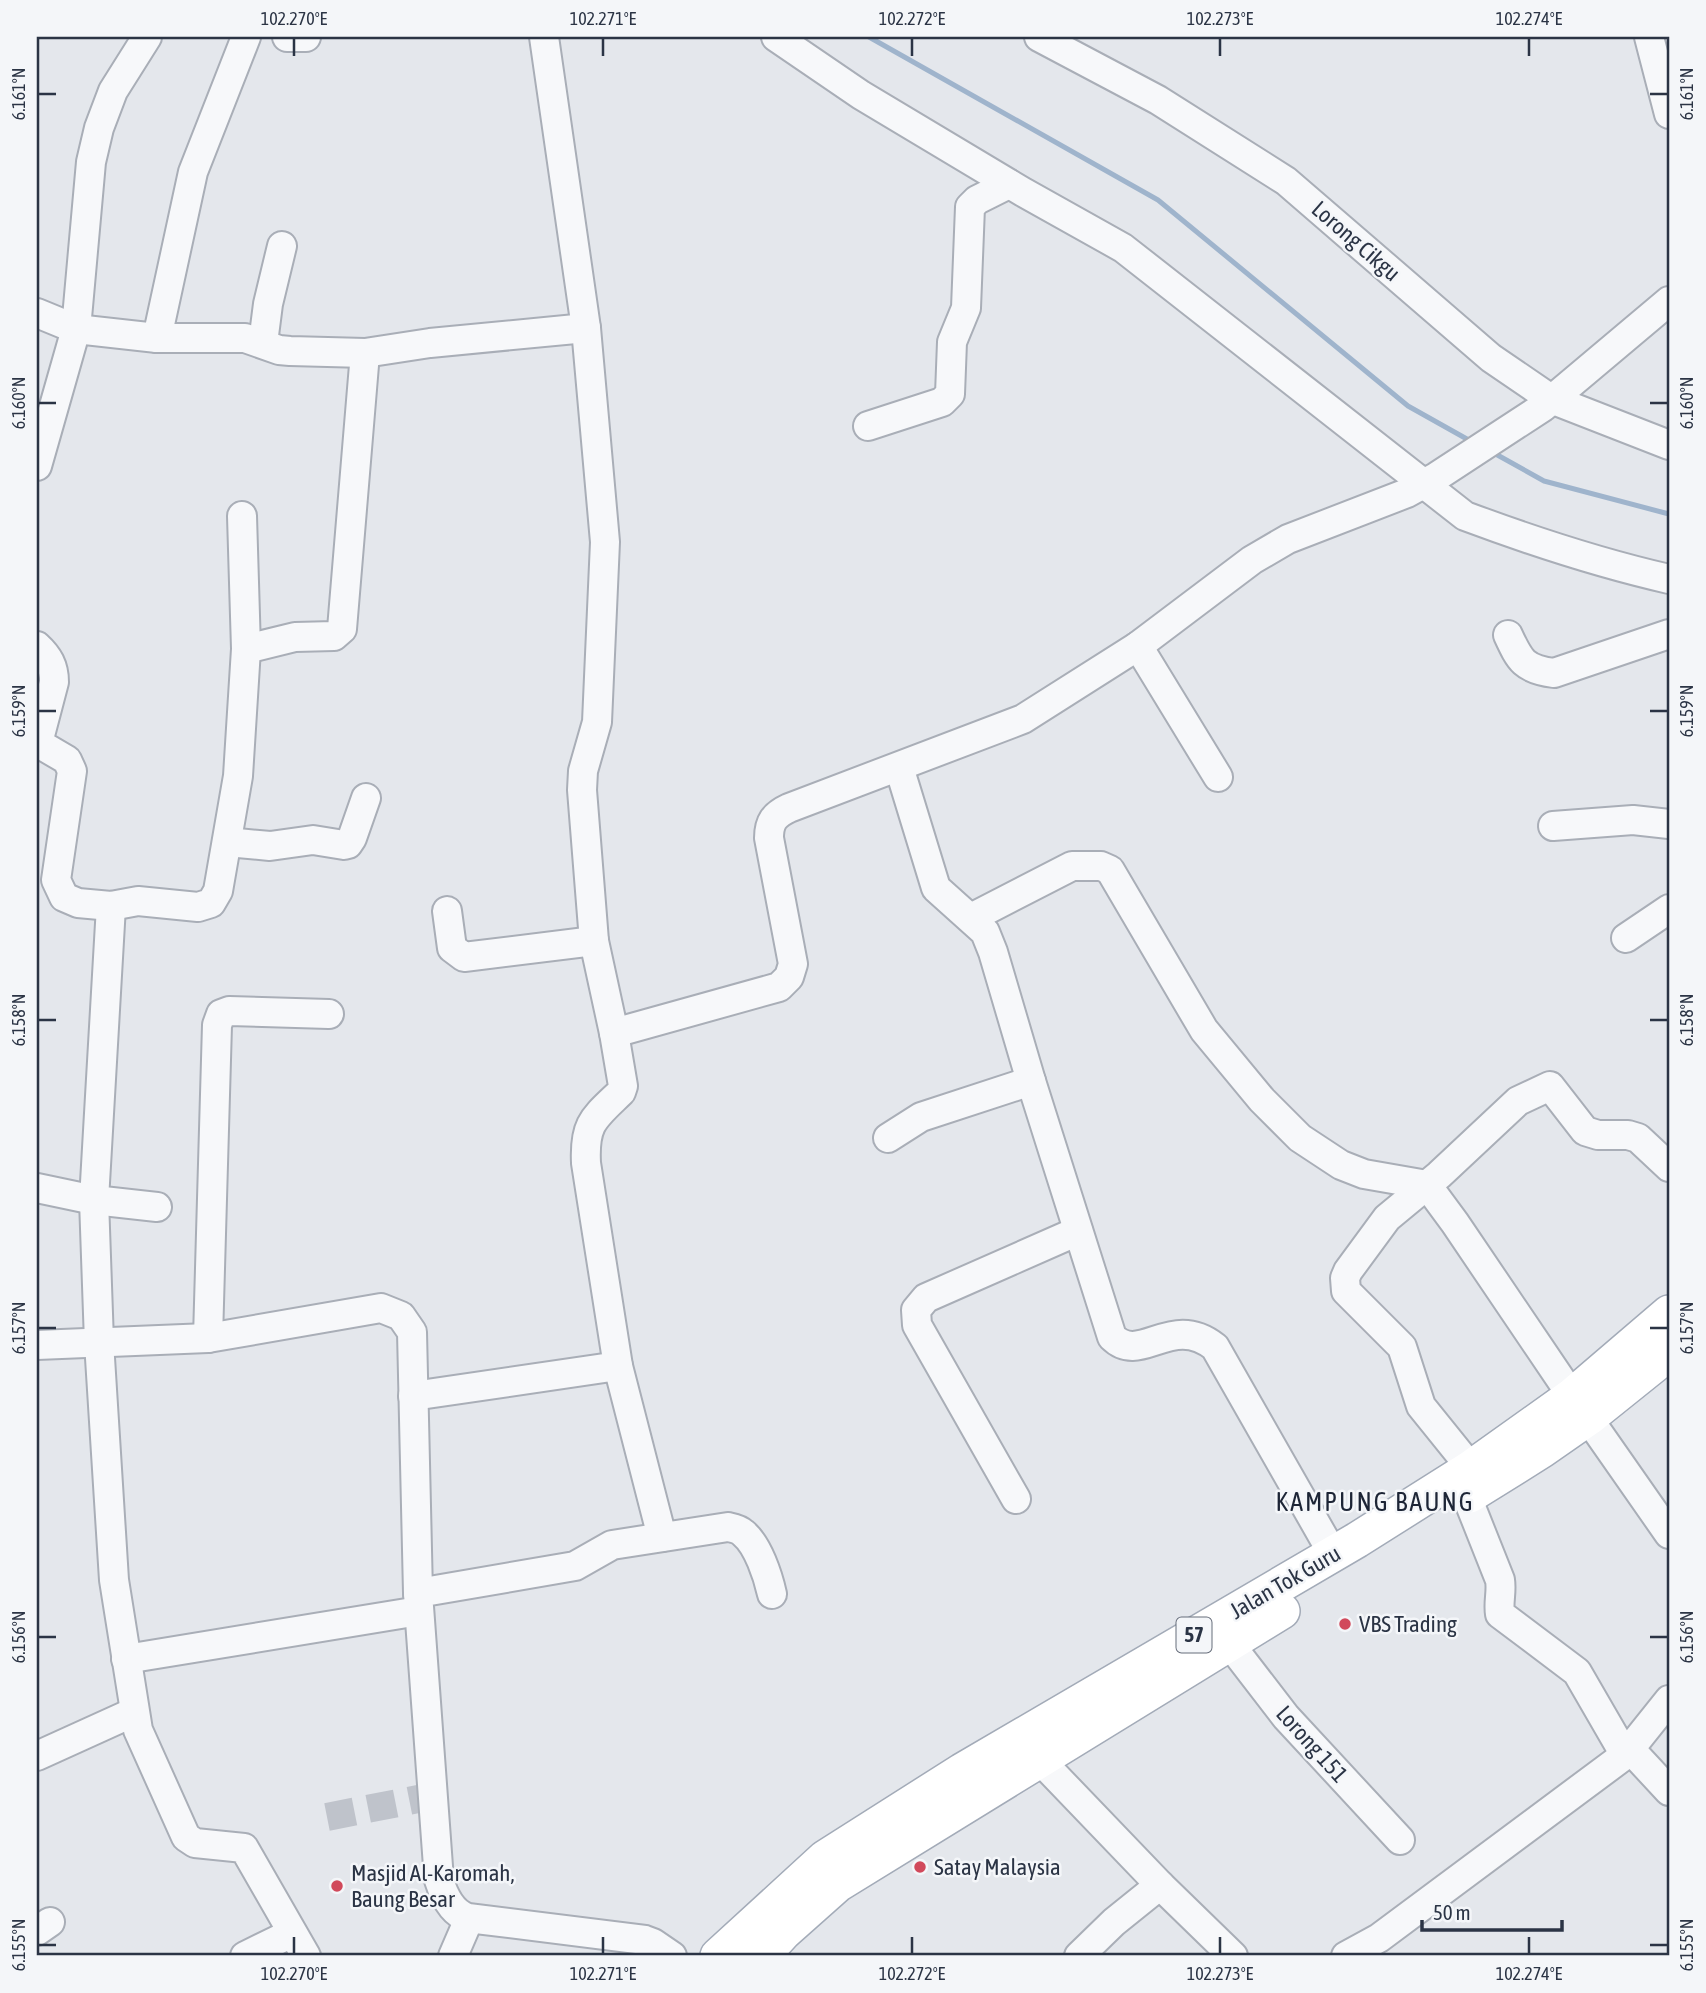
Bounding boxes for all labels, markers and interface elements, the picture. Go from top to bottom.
text: 102.270°E [261,8,328,29]
text: 102.271°E [570,8,637,29]
text: 102.272°E [879,8,946,29]
text: 102.273°E [1187,8,1254,29]
text: 102.274°E [1496,8,1563,29]
text: 6.161°N [8,68,29,120]
text: 6.161°N [1676,68,1697,120]
street label: Lorong Cikgu [1307,196,1405,286]
text: 6.160°N [8,377,29,429]
text: 6.160°N [1676,377,1697,429]
text: 6.159°N [8,685,29,737]
text: 6.159°N [1676,685,1697,737]
text: 6.158°N [8,994,29,1046]
text: 6.158°N [1676,994,1697,1046]
text: 6.157°N [8,1302,29,1354]
text: 6.157°N [1676,1302,1697,1354]
district label: KAMPUNG BAUNG [1275,1487,1475,1517]
street label: Jalan Tok Guru [1225,1540,1345,1624]
text: 6.156°N [8,1611,29,1663]
place label: VBS Trading [1359,1611,1457,1637]
text: 6.156°N [1676,1611,1697,1663]
marker: VBS Trading [1337,1616,1353,1632]
road number: 57 [1176,1618,1212,1652]
street label: Lorong 151 [1271,1700,1353,1788]
place label: Satay Malaysia [934,1854,1061,1880]
marker: Satay Malaysia [912,1859,928,1875]
place label: Masjid Al-Karomah, Baung Besar [351,1860,515,1912]
marker: Masjid Al-Karomah, Baung Besar [329,1878,345,1894]
scale bar [1422,1888,1562,1932]
text: 50 m [1433,1900,1471,1924]
text: 6.155°N [8,1919,29,1971]
text: 6.155°N [1676,1919,1697,1971]
text: 102.270°E [261,1963,328,1984]
text: 102.271°E [570,1963,637,1984]
text: 102.272°E [879,1963,946,1984]
text: 102.273°E [1187,1963,1254,1984]
text: 102.274°E [1496,1963,1563,1984]

